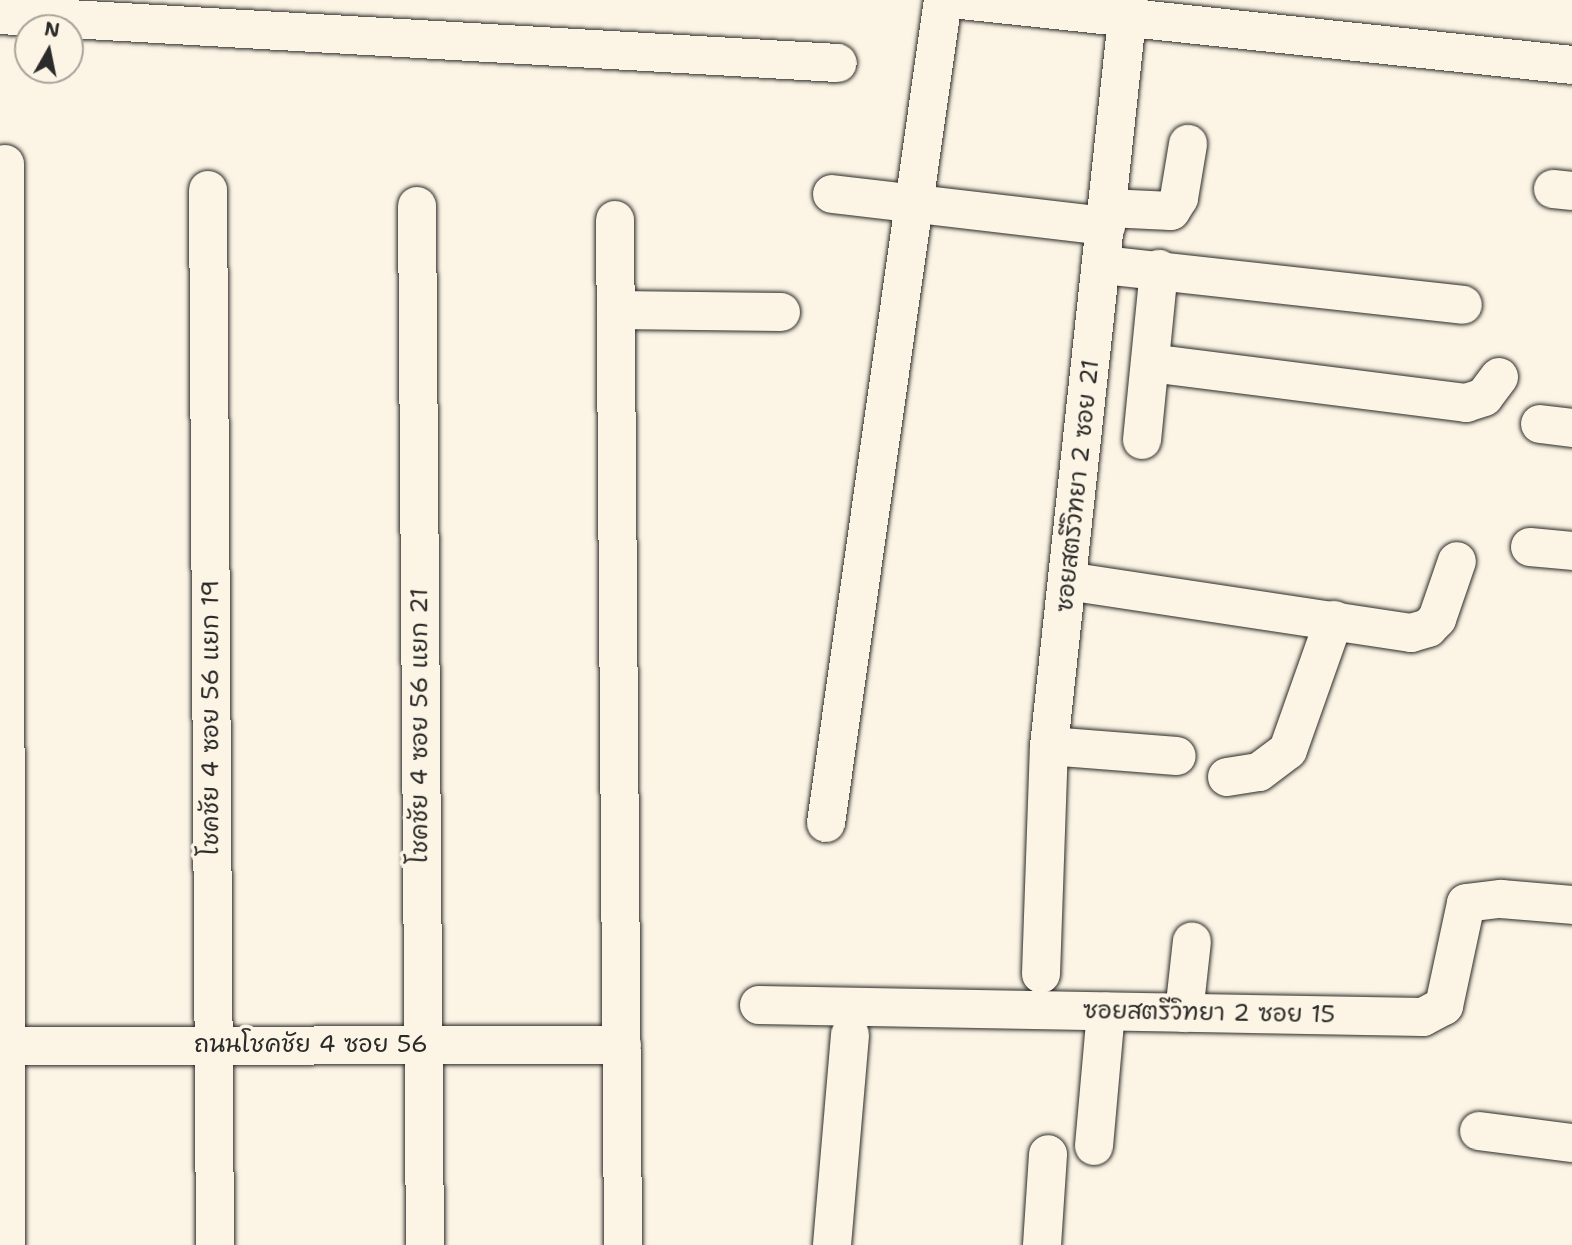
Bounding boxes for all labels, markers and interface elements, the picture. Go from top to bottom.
north arrow [14,14,84,84]
text: N [43,16,61,43]
street label: ซอยสตรีวิทยา 2 ซอย 21 [1050,358,1106,614]
street label: โชคชัย 4 ซอย 56 แยก 19 [197,580,225,856]
street label: โชคชัย 4 ซอย 56 แยก 21 [406,588,434,864]
street label: ซอยสตรีวิทยา 2 ซอย 15 [1083,996,1335,1030]
street label: ถนนโชคชัย 4 ซอย 56 [194,1031,428,1059]

